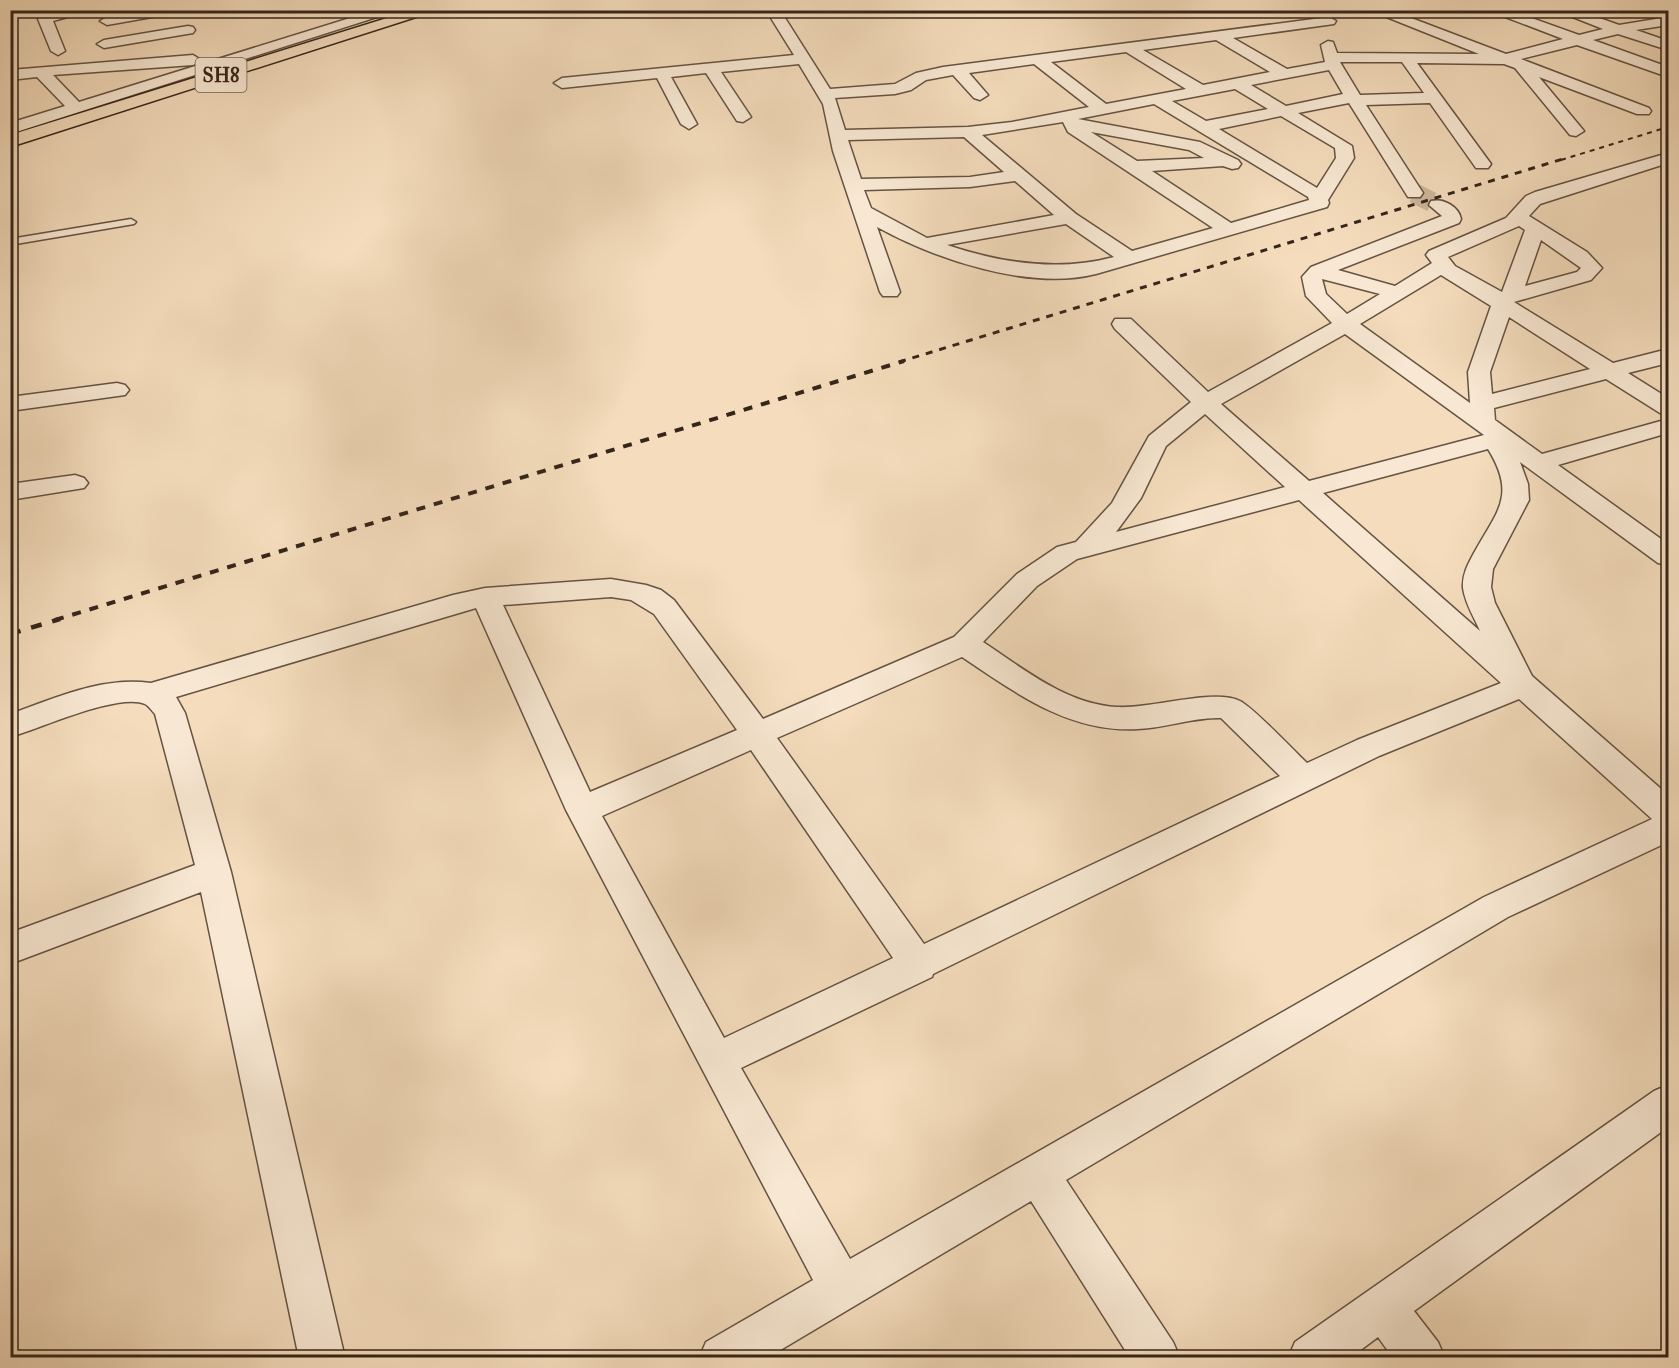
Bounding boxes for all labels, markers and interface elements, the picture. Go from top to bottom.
road number: SH8 [196,58,246,92]

